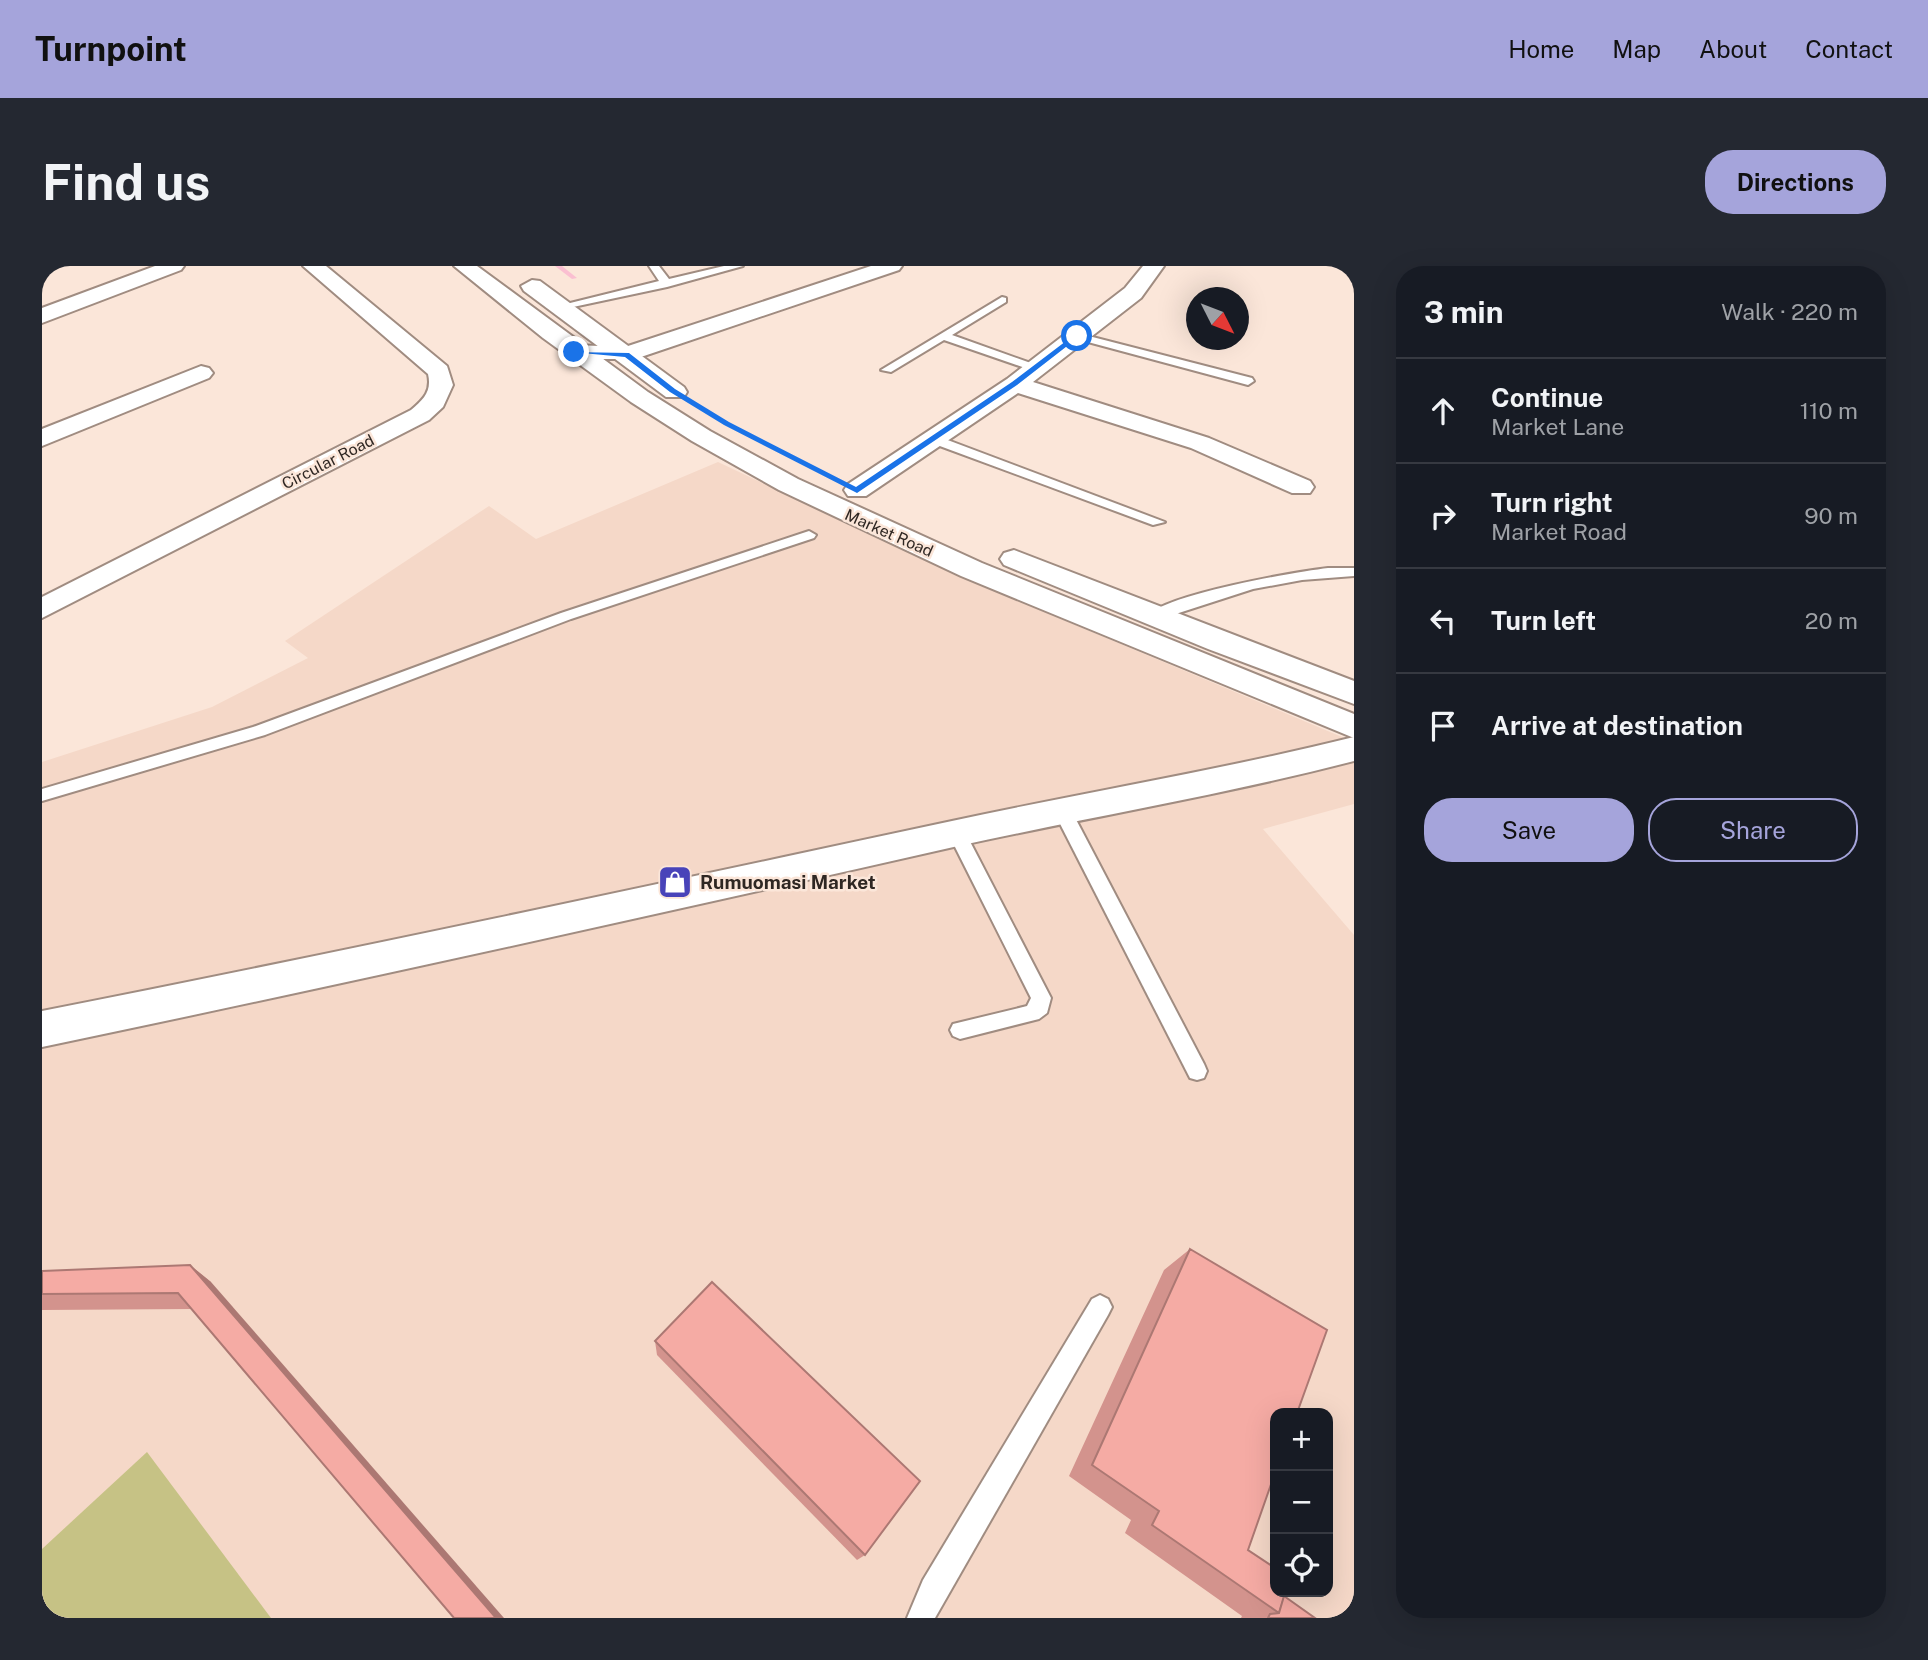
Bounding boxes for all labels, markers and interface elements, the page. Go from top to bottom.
text: Turnpoint [35,30,187,68]
text: Home [1508,35,1574,63]
text: Map [1612,35,1661,63]
text: About [1699,35,1767,63]
text: Contact [1805,35,1893,63]
button: Directions [1705,150,1886,214]
text: Find us [42,153,210,211]
north arrow [1186,287,1249,350]
text: 3 min [1424,294,1503,330]
text: Walk · 220 m [1721,298,1858,325]
route start [1061,320,1092,351]
route end [558,336,589,367]
text: Continue [1491,382,1603,413]
icon: ahead [1424,392,1462,430]
text: 110 m [1800,397,1858,424]
text: Market Lane [1491,413,1624,440]
street label: Circular Road [279,431,377,493]
text: Turn right [1491,487,1613,518]
icon: right [1424,497,1462,535]
text: 90 m [1804,502,1858,529]
street label: Market Road [842,505,936,561]
text: Market Road [1491,518,1627,545]
icon: left [1424,602,1462,640]
text: Turn left [1491,605,1596,636]
text: 20 m [1805,607,1858,634]
icon: arrive [1424,707,1462,745]
text: Arrive at destination [1491,710,1743,741]
button: Save [1424,798,1634,862]
button: Share [1648,798,1858,862]
shop icon: Rumuomasi Market [656,863,694,901]
place label: Rumuomasi Market [700,871,876,893]
map controls [1270,1408,1333,1597]
button: + [1270,1408,1333,1471]
button: − [1270,1471,1333,1534]
button: locate [1270,1534,1333,1597]

